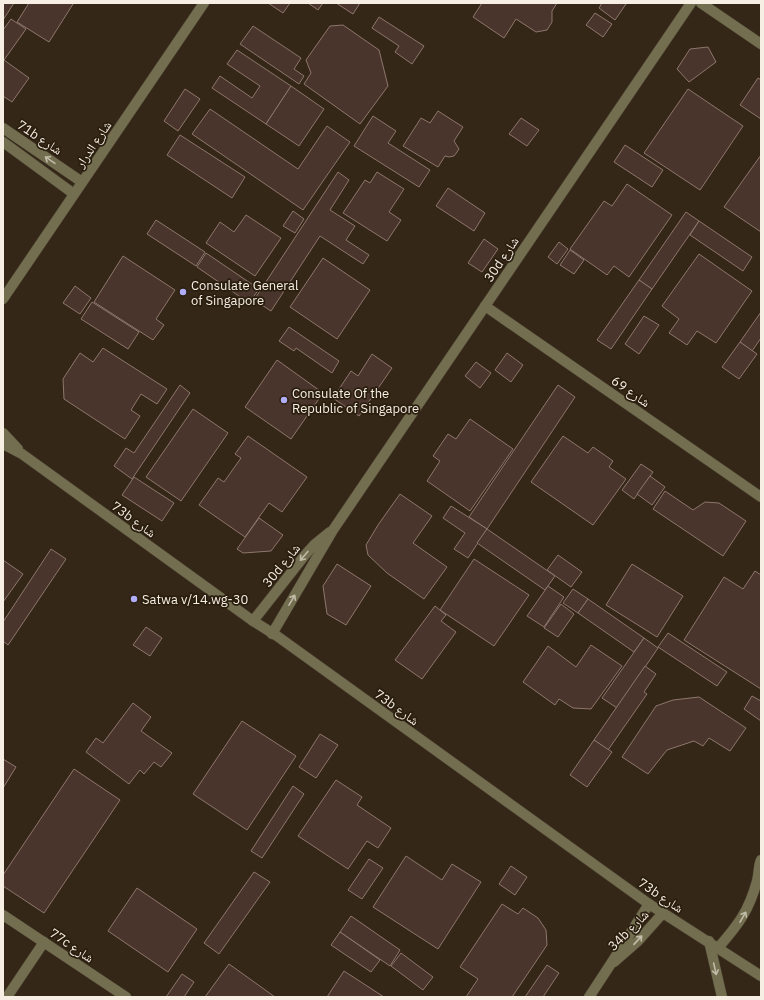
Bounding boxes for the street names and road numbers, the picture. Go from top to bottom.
street label: 71b شارع [13,116,66,160]
street label: شارع الدرار [71,118,116,172]
street label: 30d شارع [480,233,524,286]
street label: شارع 69 [607,372,653,412]
street label: 73b شارع [108,498,159,542]
street label: 30d شارع [259,540,305,591]
street label: 73b شارع [371,686,422,730]
street label: 73b شارع [634,874,687,918]
street label: 34b شارع [604,906,653,955]
street label: 77c شارع [46,924,97,967]

